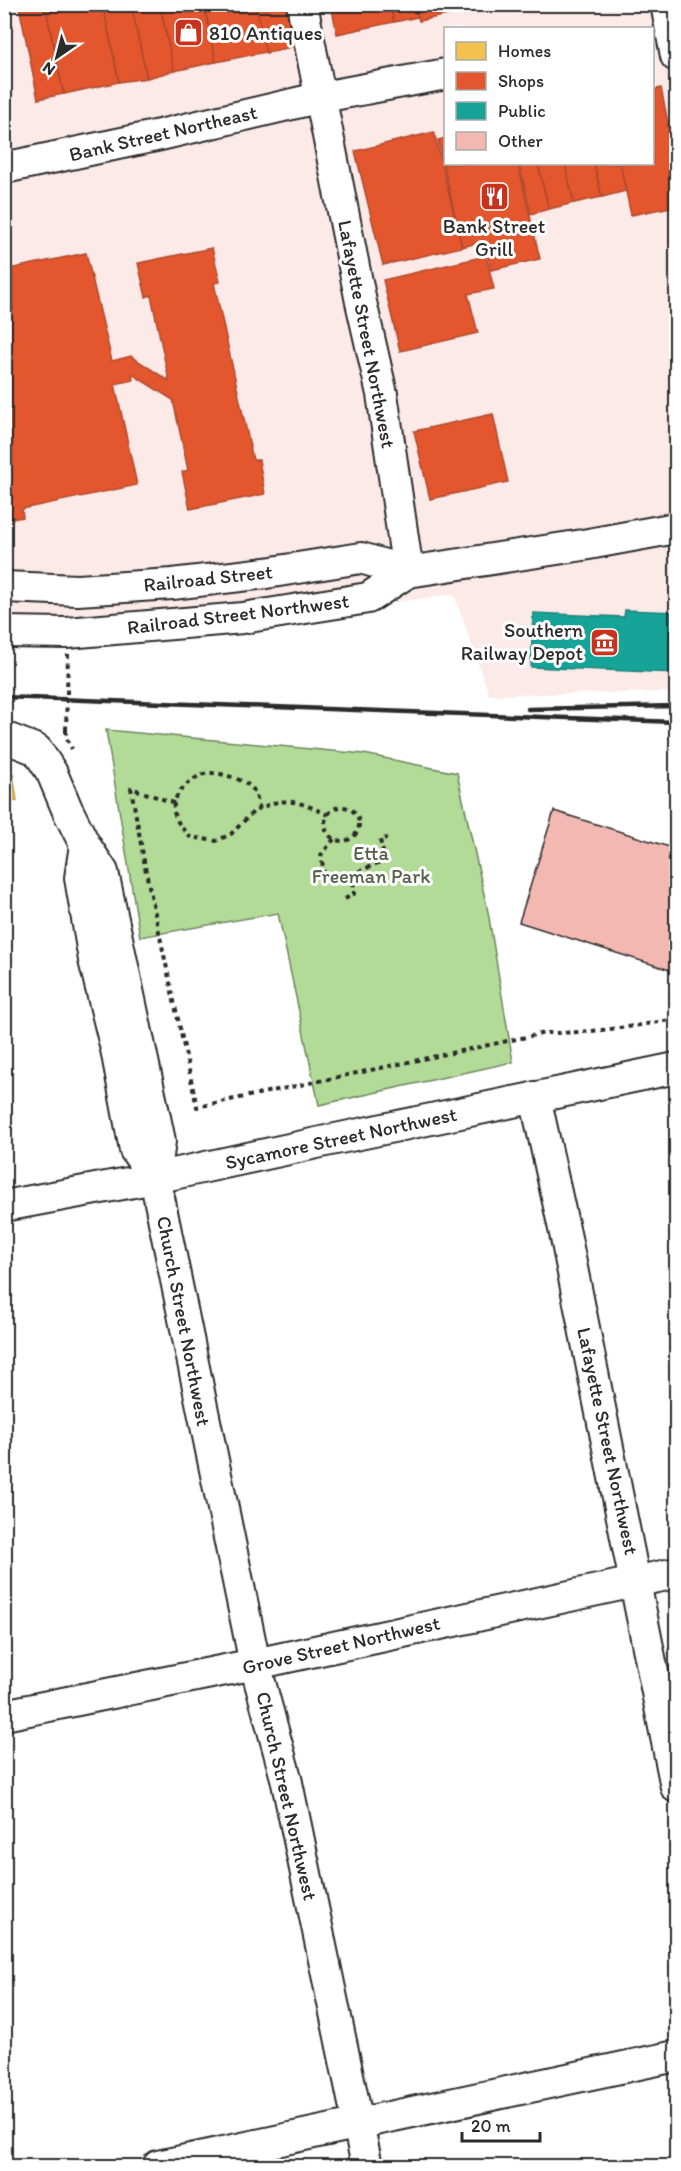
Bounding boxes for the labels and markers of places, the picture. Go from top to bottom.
shop icon: 810 Antiques [172,17,204,49]
place label: 810 Antiques [209,21,323,45]
restaurant icon: Bank Street Grill [478,180,510,212]
place label: Bank Street Grill [443,214,546,261]
place label: Southern Railway Depot [461,618,584,665]
museum icon: Southern Railway Depot [588,626,620,658]

